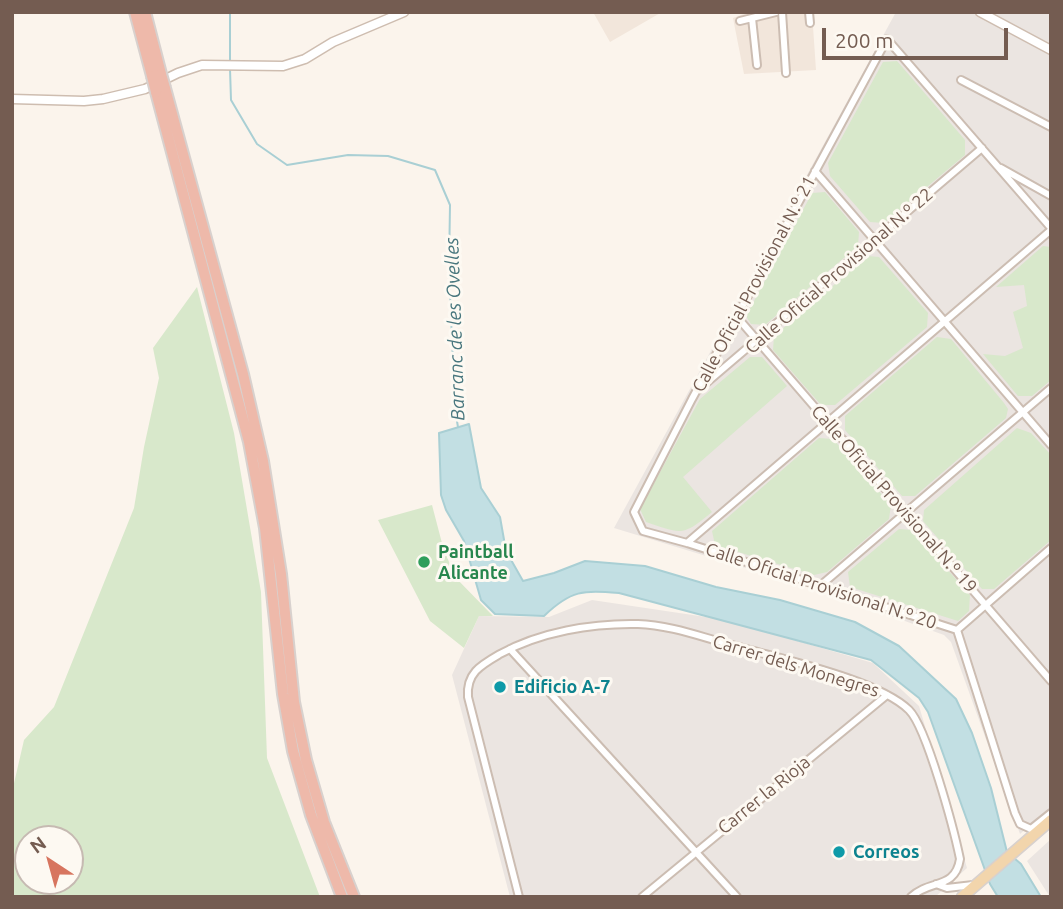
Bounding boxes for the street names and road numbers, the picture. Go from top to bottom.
street label: Calle Oficial Provisional N.º 21 [688,172,820,396]
street label: Calle Oficial Provisional N.º 22 [741,184,937,358]
street label: Calle Oficial Provisional N.º 19 [807,401,981,597]
street label: Calle Oficial Provisional N.º 20 [703,538,939,634]
street label: Carrer dels Monegres [710,630,882,702]
street label: Carrer la Rioja [713,751,815,839]

